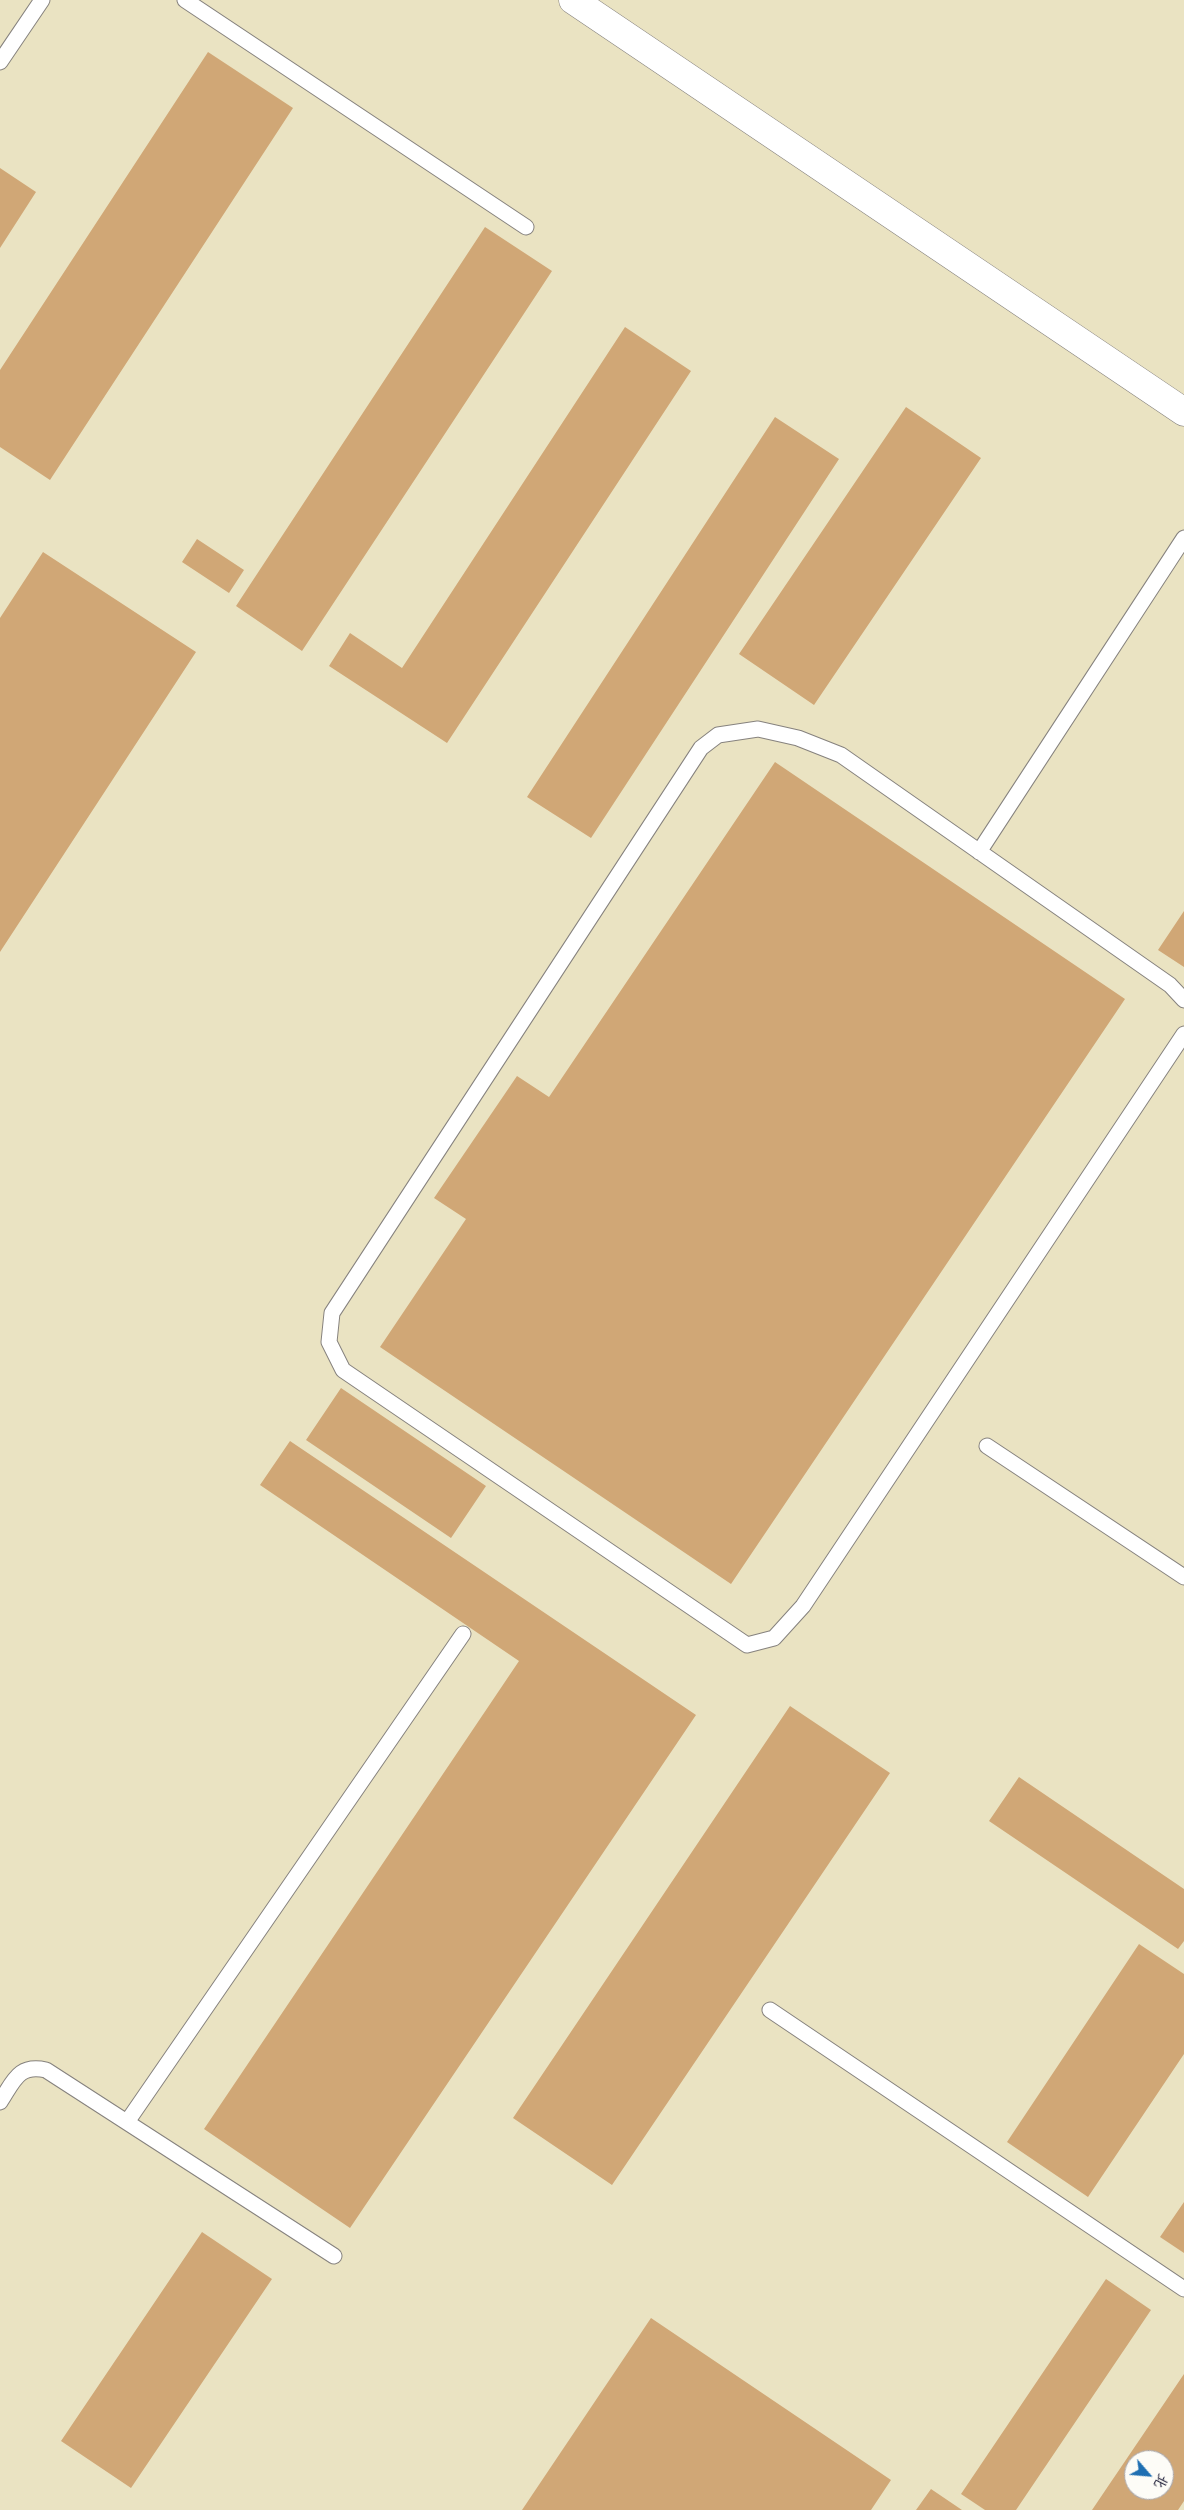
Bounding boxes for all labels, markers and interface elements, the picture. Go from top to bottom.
north arrow [1124,2450,1174,2500]
text: 北 [1150,2471,1174,2492]

